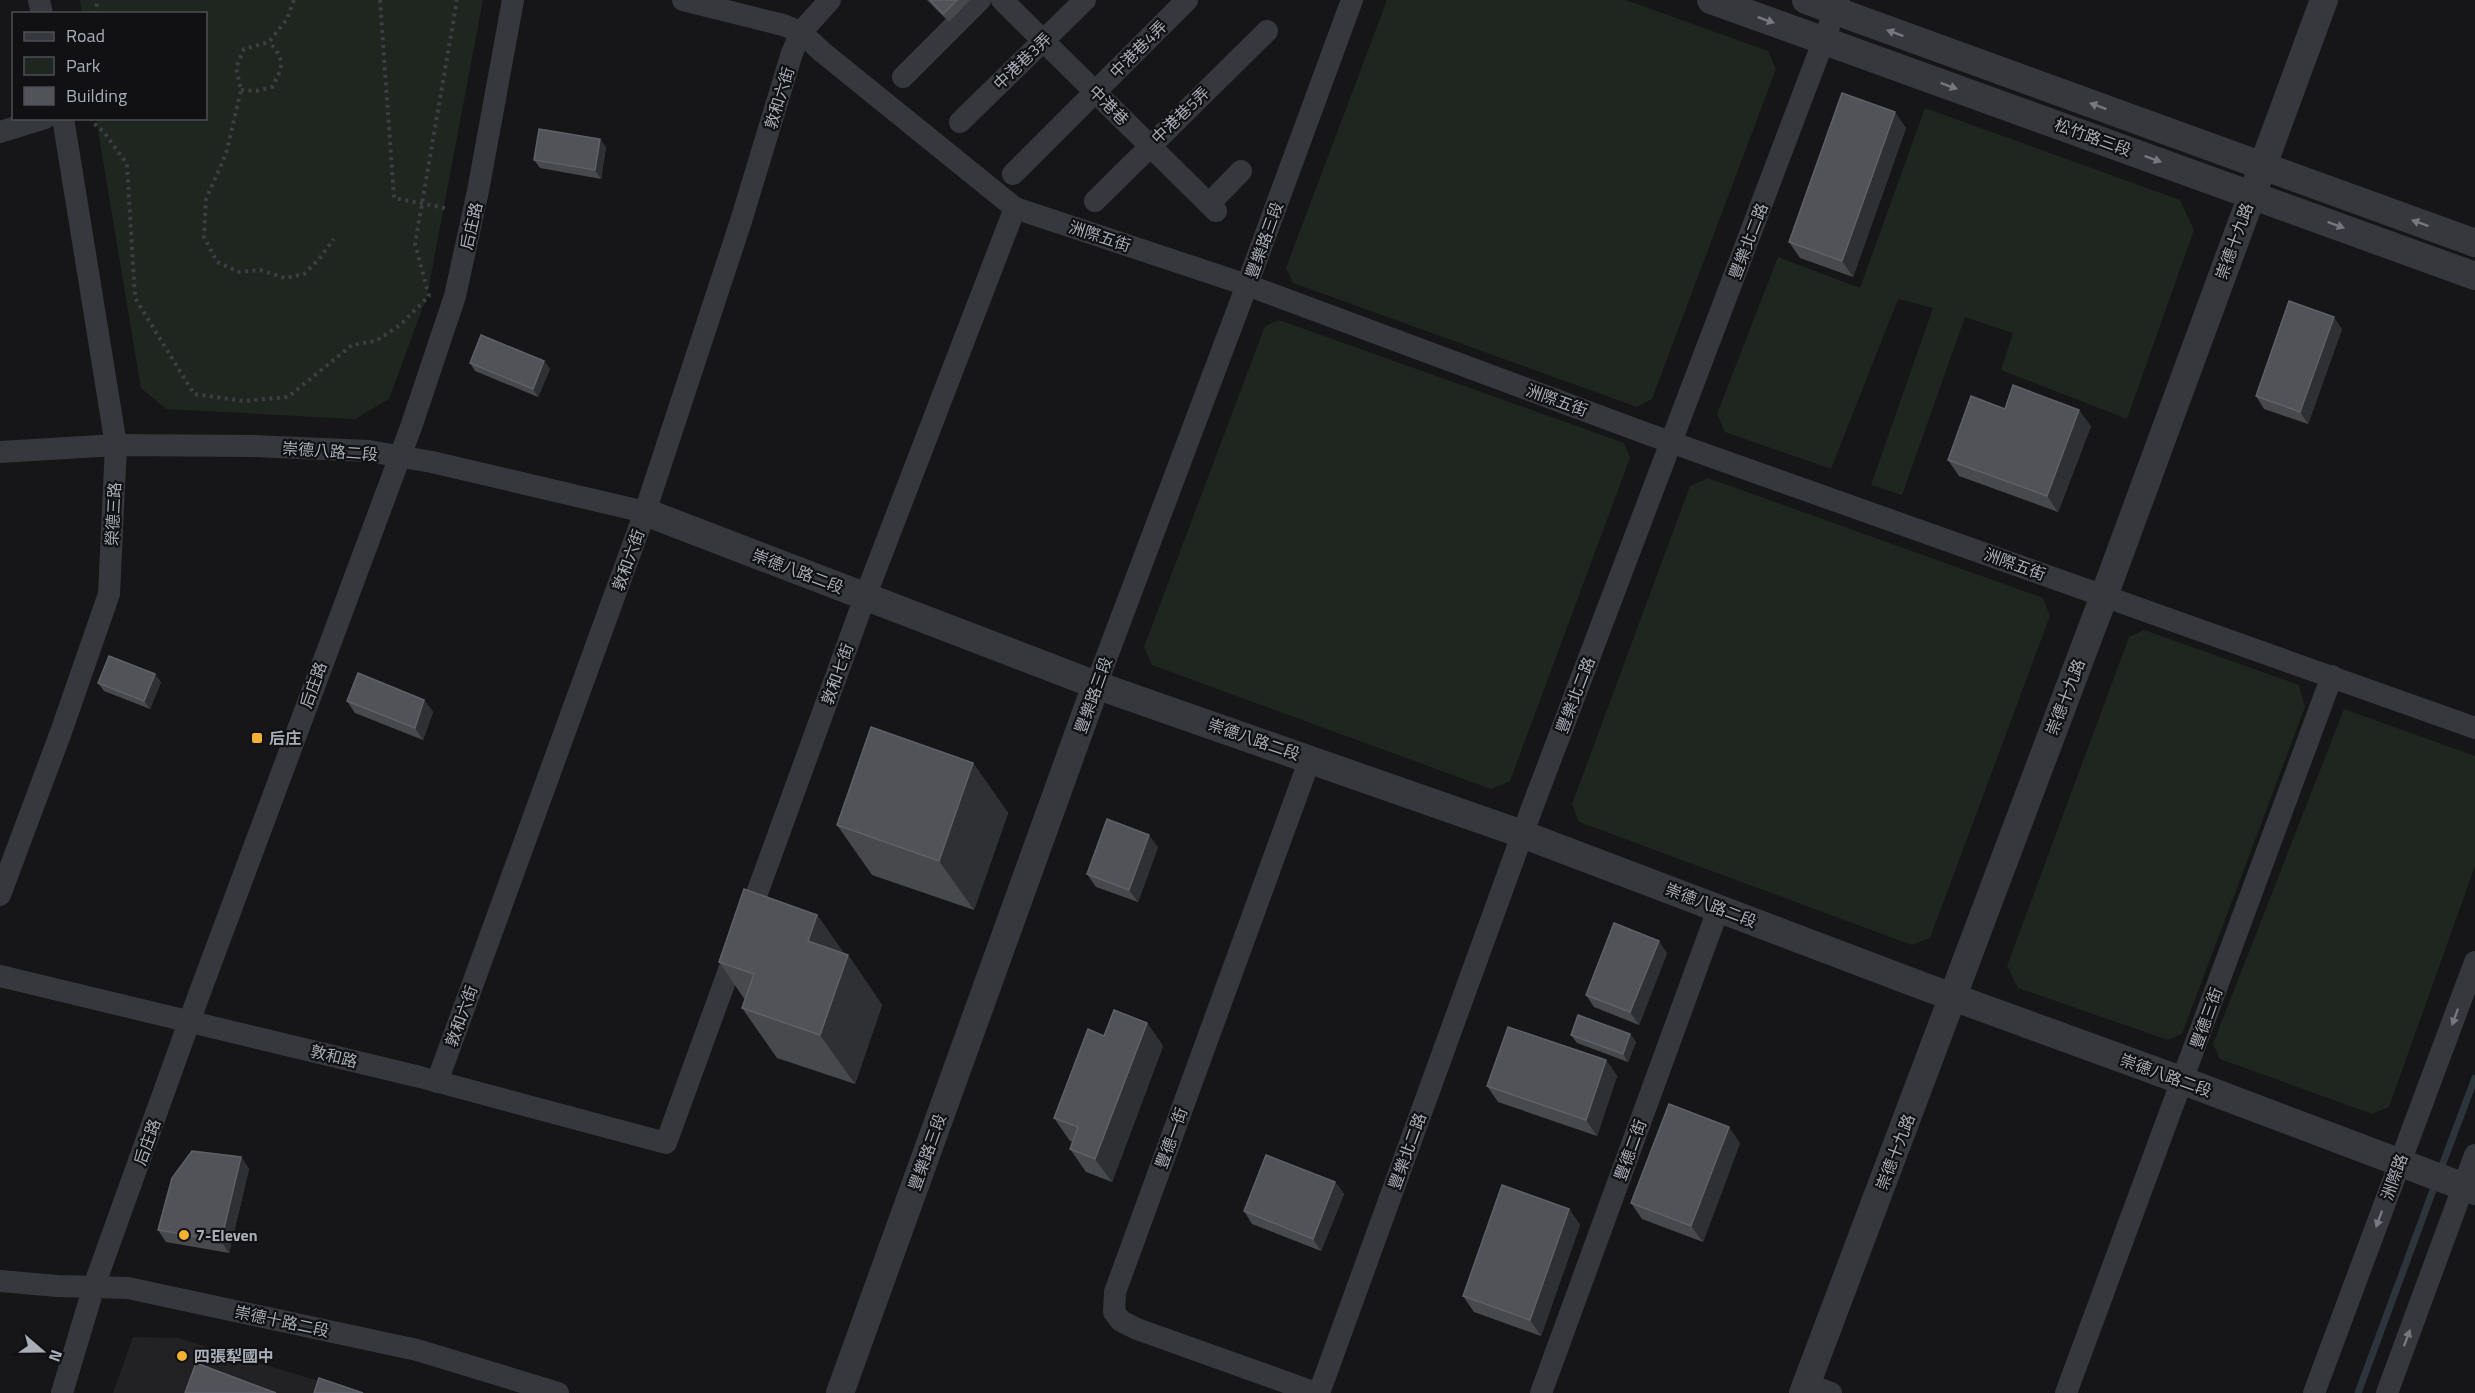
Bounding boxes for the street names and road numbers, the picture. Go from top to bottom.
street label: 中港巷4弄 [1104,15,1172,83]
street label: 中港巷3弄 [987,27,1057,95]
street label: 敦和六街 [758,64,800,132]
street label: 中港巷 [1084,80,1134,130]
street label: 中港巷5弄 [1145,81,1215,149]
street label: 松竹路三段 [2051,112,2135,162]
street label: 豐樂路三段 [1239,198,1289,282]
street label: 豐樂北二路 [1722,199,1774,283]
street label: 崇德十九路 [2209,199,2259,283]
street label: 后庄路 [454,200,488,252]
street label: 洲際五街 [1066,215,1134,257]
street label: 洲際五街 [1523,378,1591,422]
street label: 崇德八路二段 [281,436,379,466]
street label: 榮德三路 [99,481,127,547]
street label: 敦和六街 [606,526,650,594]
street label: 洲際五街 [1981,542,2049,586]
street label: 崇德八路二段 [749,543,847,599]
street label: 敦和七街 [815,640,859,708]
street label: 豐樂路三段 [1068,653,1118,737]
street label: 豐樂北二路 [1549,653,1601,737]
street label: 崇德十九路 [2039,655,2091,739]
street label: 后庄路 [294,658,332,712]
street label: 崇德八路二段 [1205,712,1303,766]
street label: 崇德八路二段 [1662,877,1760,933]
street label: 敦和六街 [439,982,483,1050]
street label: 豐德三街 [2184,984,2228,1052]
street label: 敦和路 [308,1039,360,1073]
street label: 崇德八路二段 [2117,1047,2215,1103]
street label: 豐德一街 [1149,1104,1193,1172]
street label: 豐樂北二路 [1382,1109,1432,1193]
street label: 豐樂路三段 [902,1110,952,1194]
street label: 崇德十九路 [1869,1110,1921,1194]
street label: 后庄路 [128,1115,166,1169]
street label: 豐德二街 [1608,1116,1652,1184]
street label: 洲際路 [2375,1150,2413,1204]
street label: 崇德十路二段 [233,1299,331,1343]

